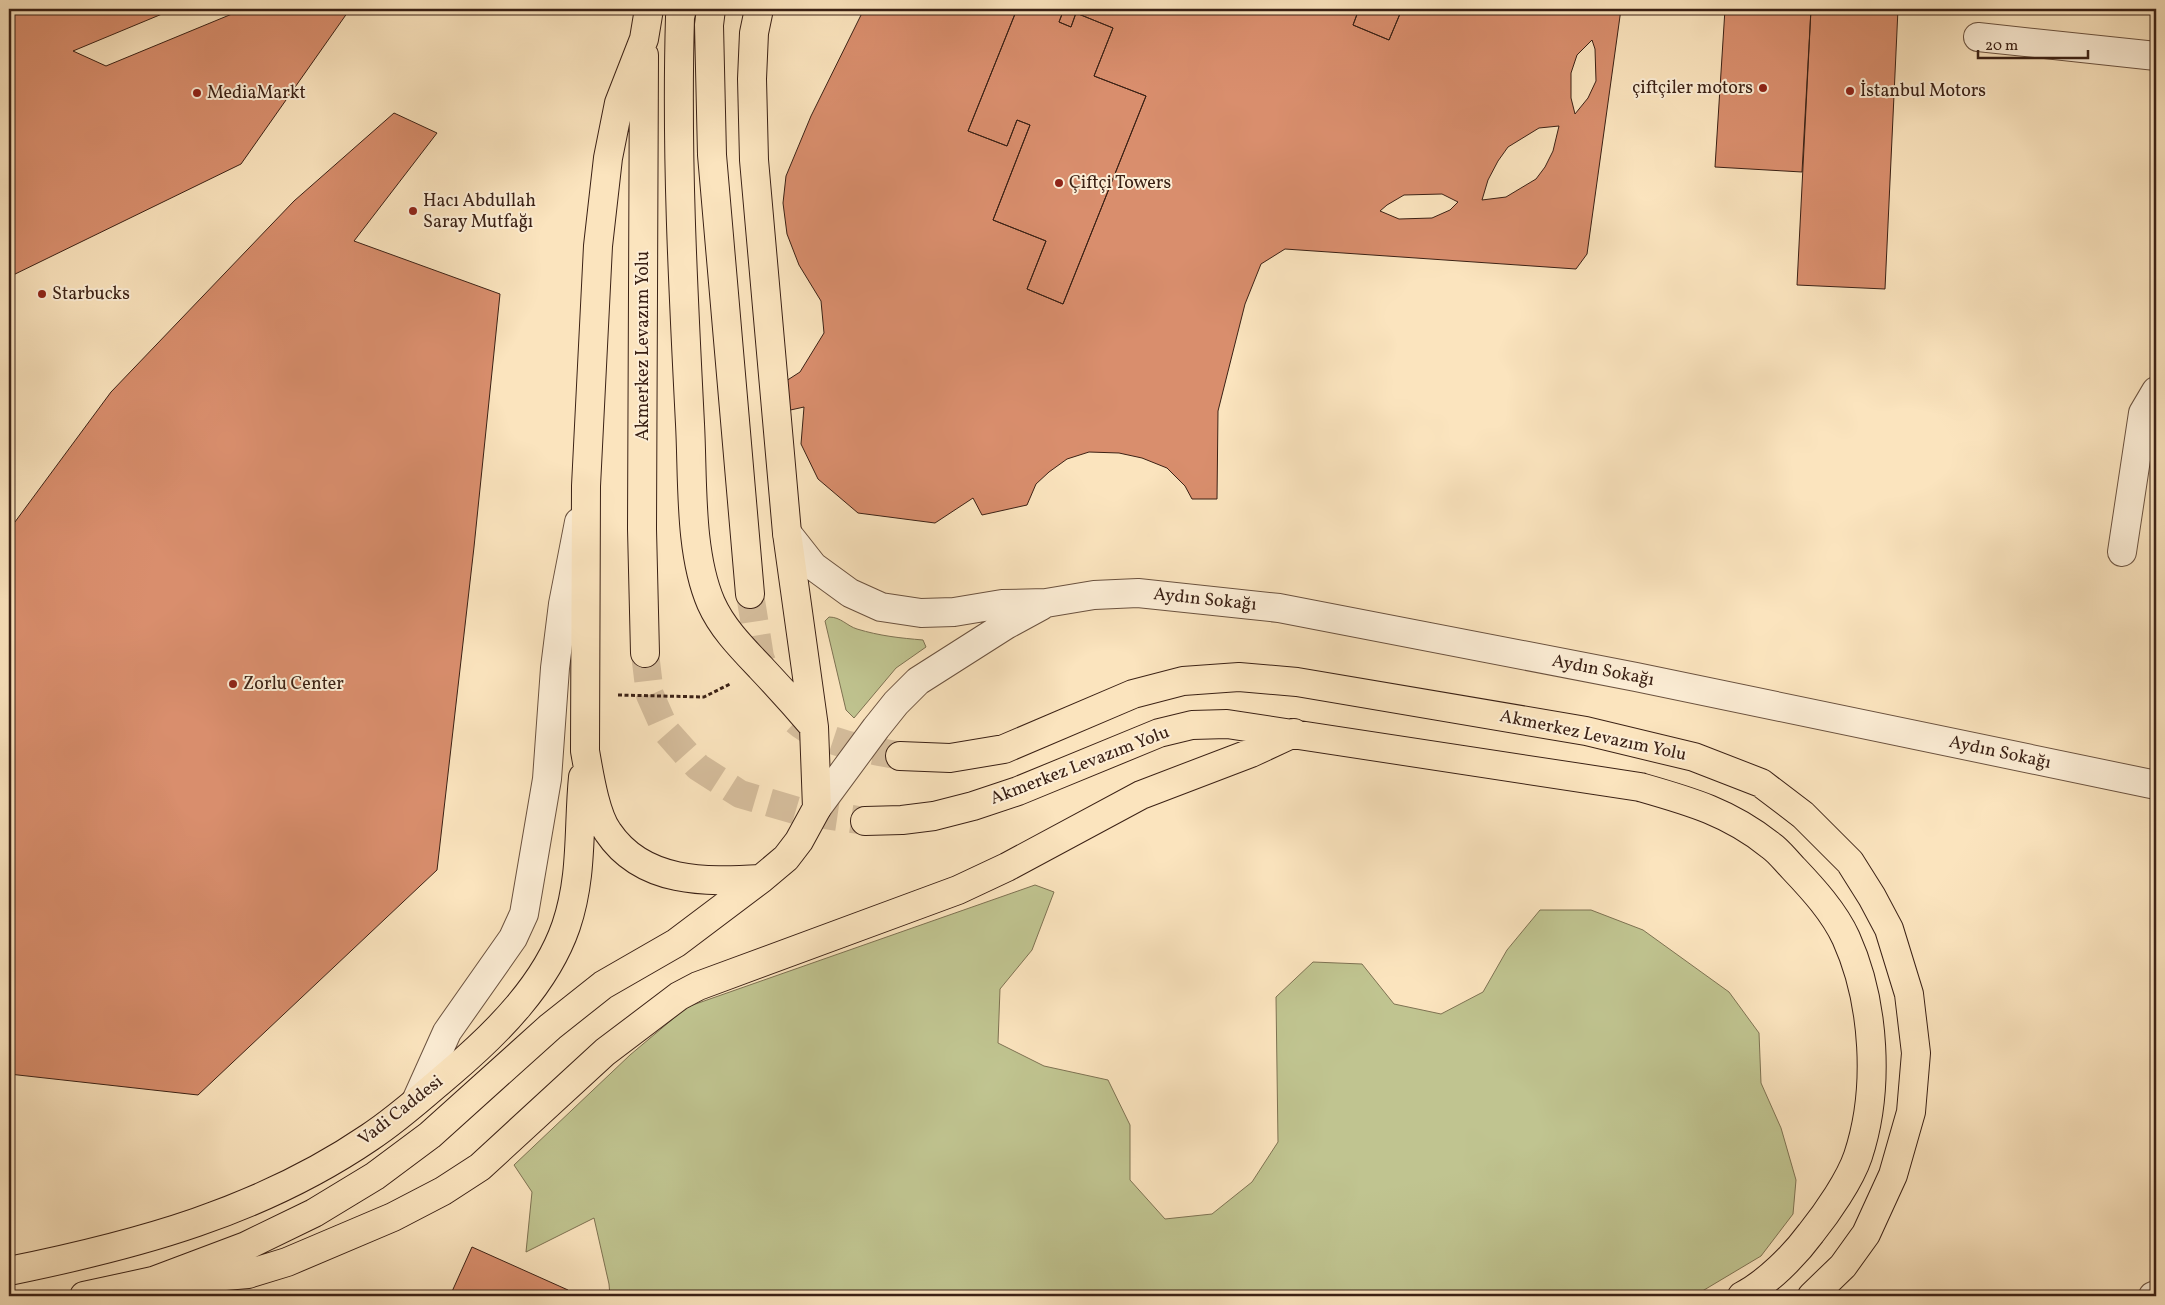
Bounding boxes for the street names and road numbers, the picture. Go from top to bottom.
street label: Akmerkez Levazım Yolu [631,251,656,441]
street label: Aydın Sokağı [1152,582,1258,618]
street label: Aydın Sokağı [1550,649,1656,693]
street label: Akmerkez Levazım Yolu [1497,704,1689,768]
street label: Akmerkez Levazım Yolu [987,720,1173,812]
street label: Aydın Sokağı [1947,730,2053,776]
street label: Vadi Caddesi [353,1070,449,1152]

